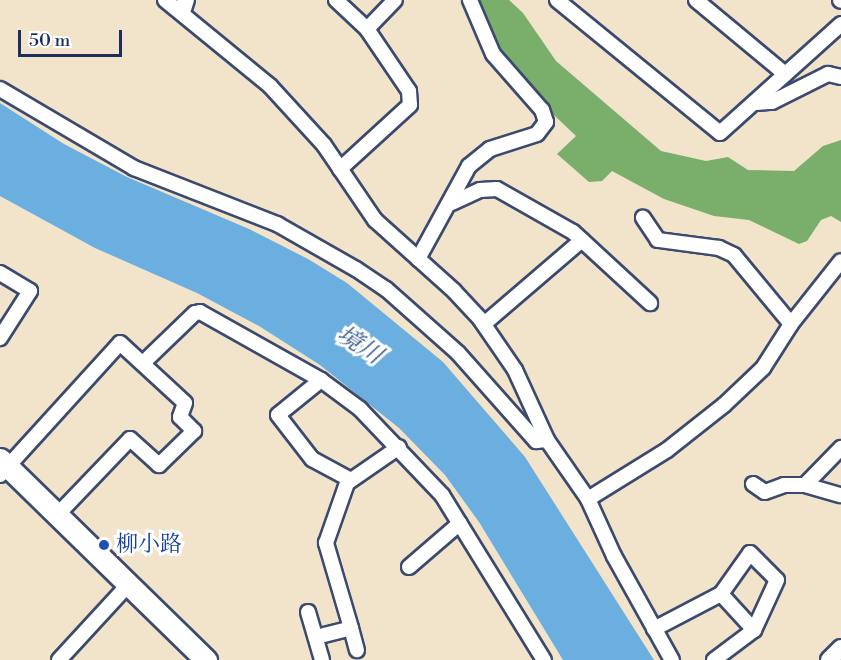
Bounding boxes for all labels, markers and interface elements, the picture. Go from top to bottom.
scale bar [21,18,124,56]
text: 50 m [29,29,70,52]
water label: 境川 [331,321,387,371]
place label: 柳小路 [116,532,182,558]
marker: 柳小路 [97,538,111,552]

